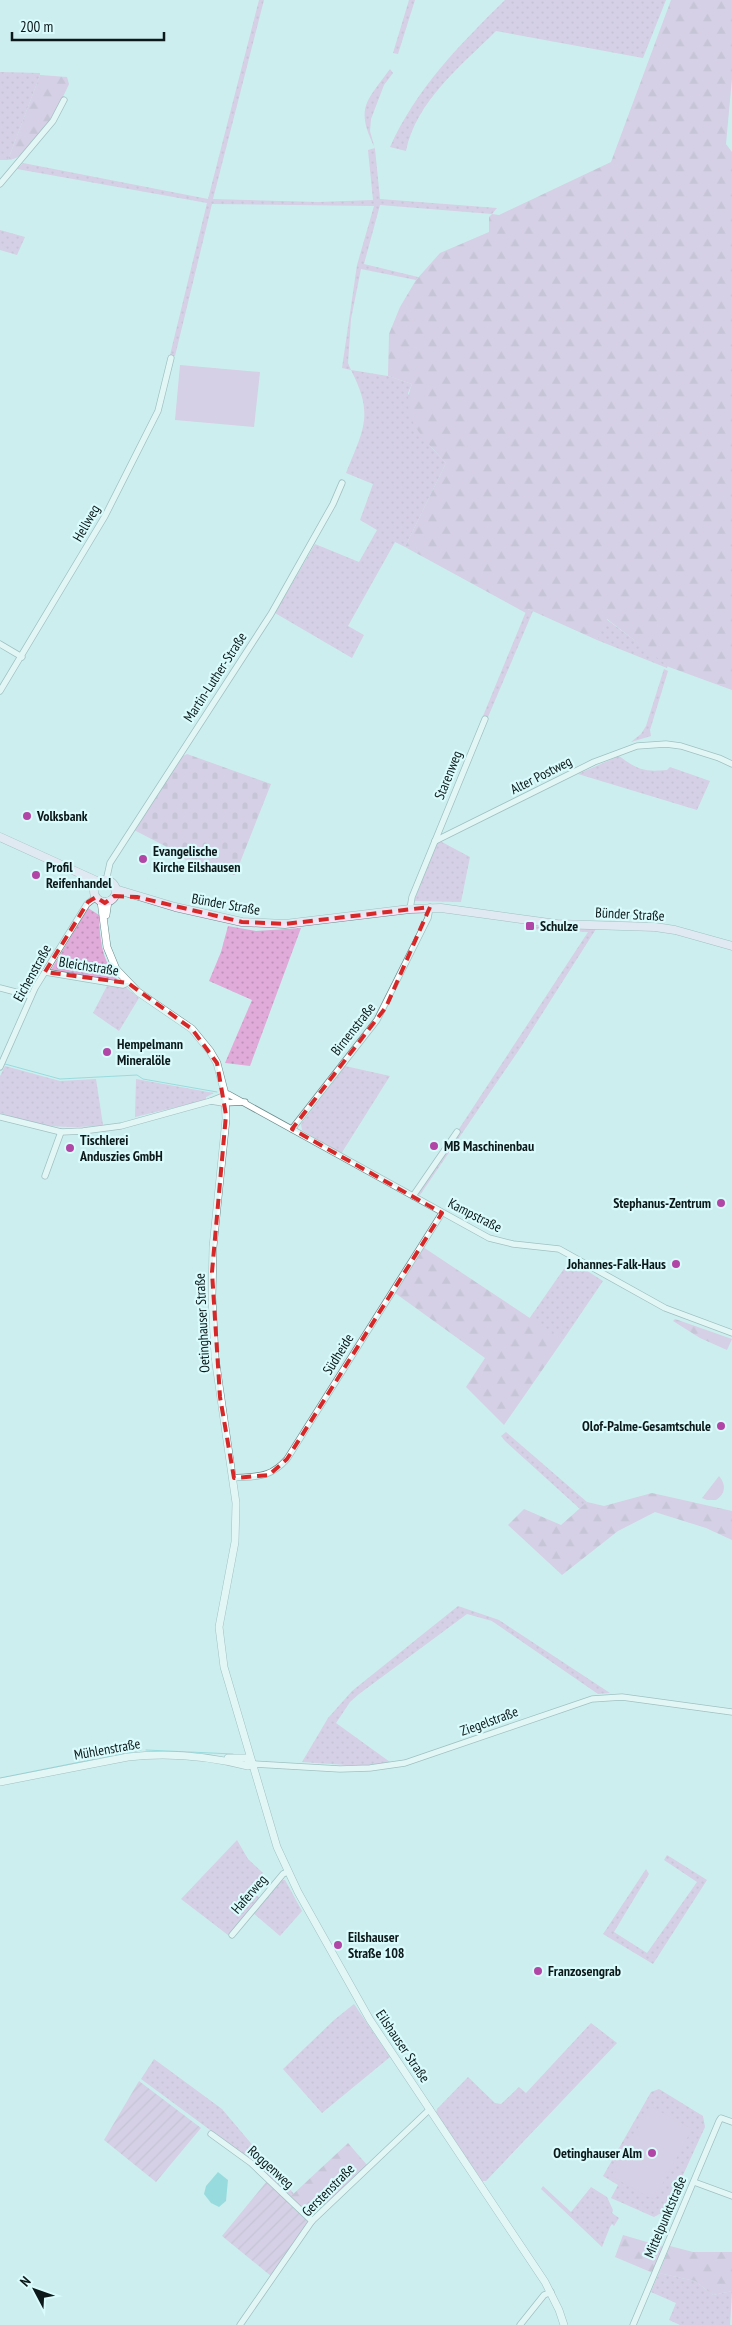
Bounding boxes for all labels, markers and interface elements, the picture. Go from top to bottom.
scale bar [12,10,165,42]
text: 200 m [20,17,53,36]
street label: Hellweg [68,501,104,545]
street label: Martin-Luther-Straße [179,629,251,725]
street label: Starenweg [430,748,466,802]
street label: Alter Postweg [507,752,575,798]
place label: Volksbank [36,807,88,825]
marker: Volksbank [21,810,33,822]
place label: Evangelische Kirche Eilshausen [153,842,241,876]
marker: Evangelische Kirche Eilshausen [137,853,149,865]
place label: Profil Reifenhandel [46,858,112,892]
marker: Profil Reifenhandel [30,869,42,881]
street label: Bünder Straße [190,889,262,919]
street label: Bünder Straße [595,903,665,925]
place label: Schulze [540,917,578,935]
marker: Schulze [524,920,536,932]
street label: Eichenstraße [9,941,55,1005]
street label: Bleichstraße [58,952,120,980]
street label: Birnenstraße [327,999,379,1059]
place label: Hempelmann Mineralöle [117,1035,183,1069]
marker: Hempelmann Mineralöle [101,1046,113,1058]
place label: Tischlerei Anduszies GmbH [79,1131,163,1165]
place label: MB Maschinenbau [444,1137,534,1155]
marker: MB Maschinenbau [428,1140,440,1152]
marker: Tischlerei Anduszies GmbH [64,1142,76,1154]
street label: Kampstraße [445,1194,505,1236]
place label: Stephanus-Zentrum [613,1194,711,1212]
marker: Stephanus-Zentrum [715,1197,727,1209]
place label: Johannes-Falk-Haus [566,1255,666,1273]
marker: Johannes-Falk-Haus [670,1258,682,1270]
street label: Oetinghauser Straße [190,1273,214,1373]
street label: Südheide [318,1330,358,1378]
place label: Olof-Palme-Gesamtschule [582,1417,711,1435]
marker: Olof-Palme-Gesamtschule [715,1420,727,1432]
street label: Ziegelstraße [457,1702,521,1740]
street label: Mühlenstraße [72,1734,142,1764]
street label: Haferweg [227,1871,271,1917]
place label: Eilshauser Straße 108 [348,1928,405,1962]
marker: Eilshauser Straße 108 [332,1939,344,1951]
place label: Franzosengrab [548,1962,621,1980]
marker: Franzosengrab [532,1965,544,1977]
street label: Eilshauser Straße [372,2006,434,2086]
street label: Roggenweg [244,2142,298,2192]
place label: Oetinghauser Alm [553,2144,642,2162]
marker: Oetinghauser Alm [646,2147,658,2159]
street label: Gerstenstraße [298,2160,358,2220]
street label: Mittelpunktstraße [640,2173,690,2260]
north arrow [10,2265,60,2315]
text: N [16,2273,34,2290]

